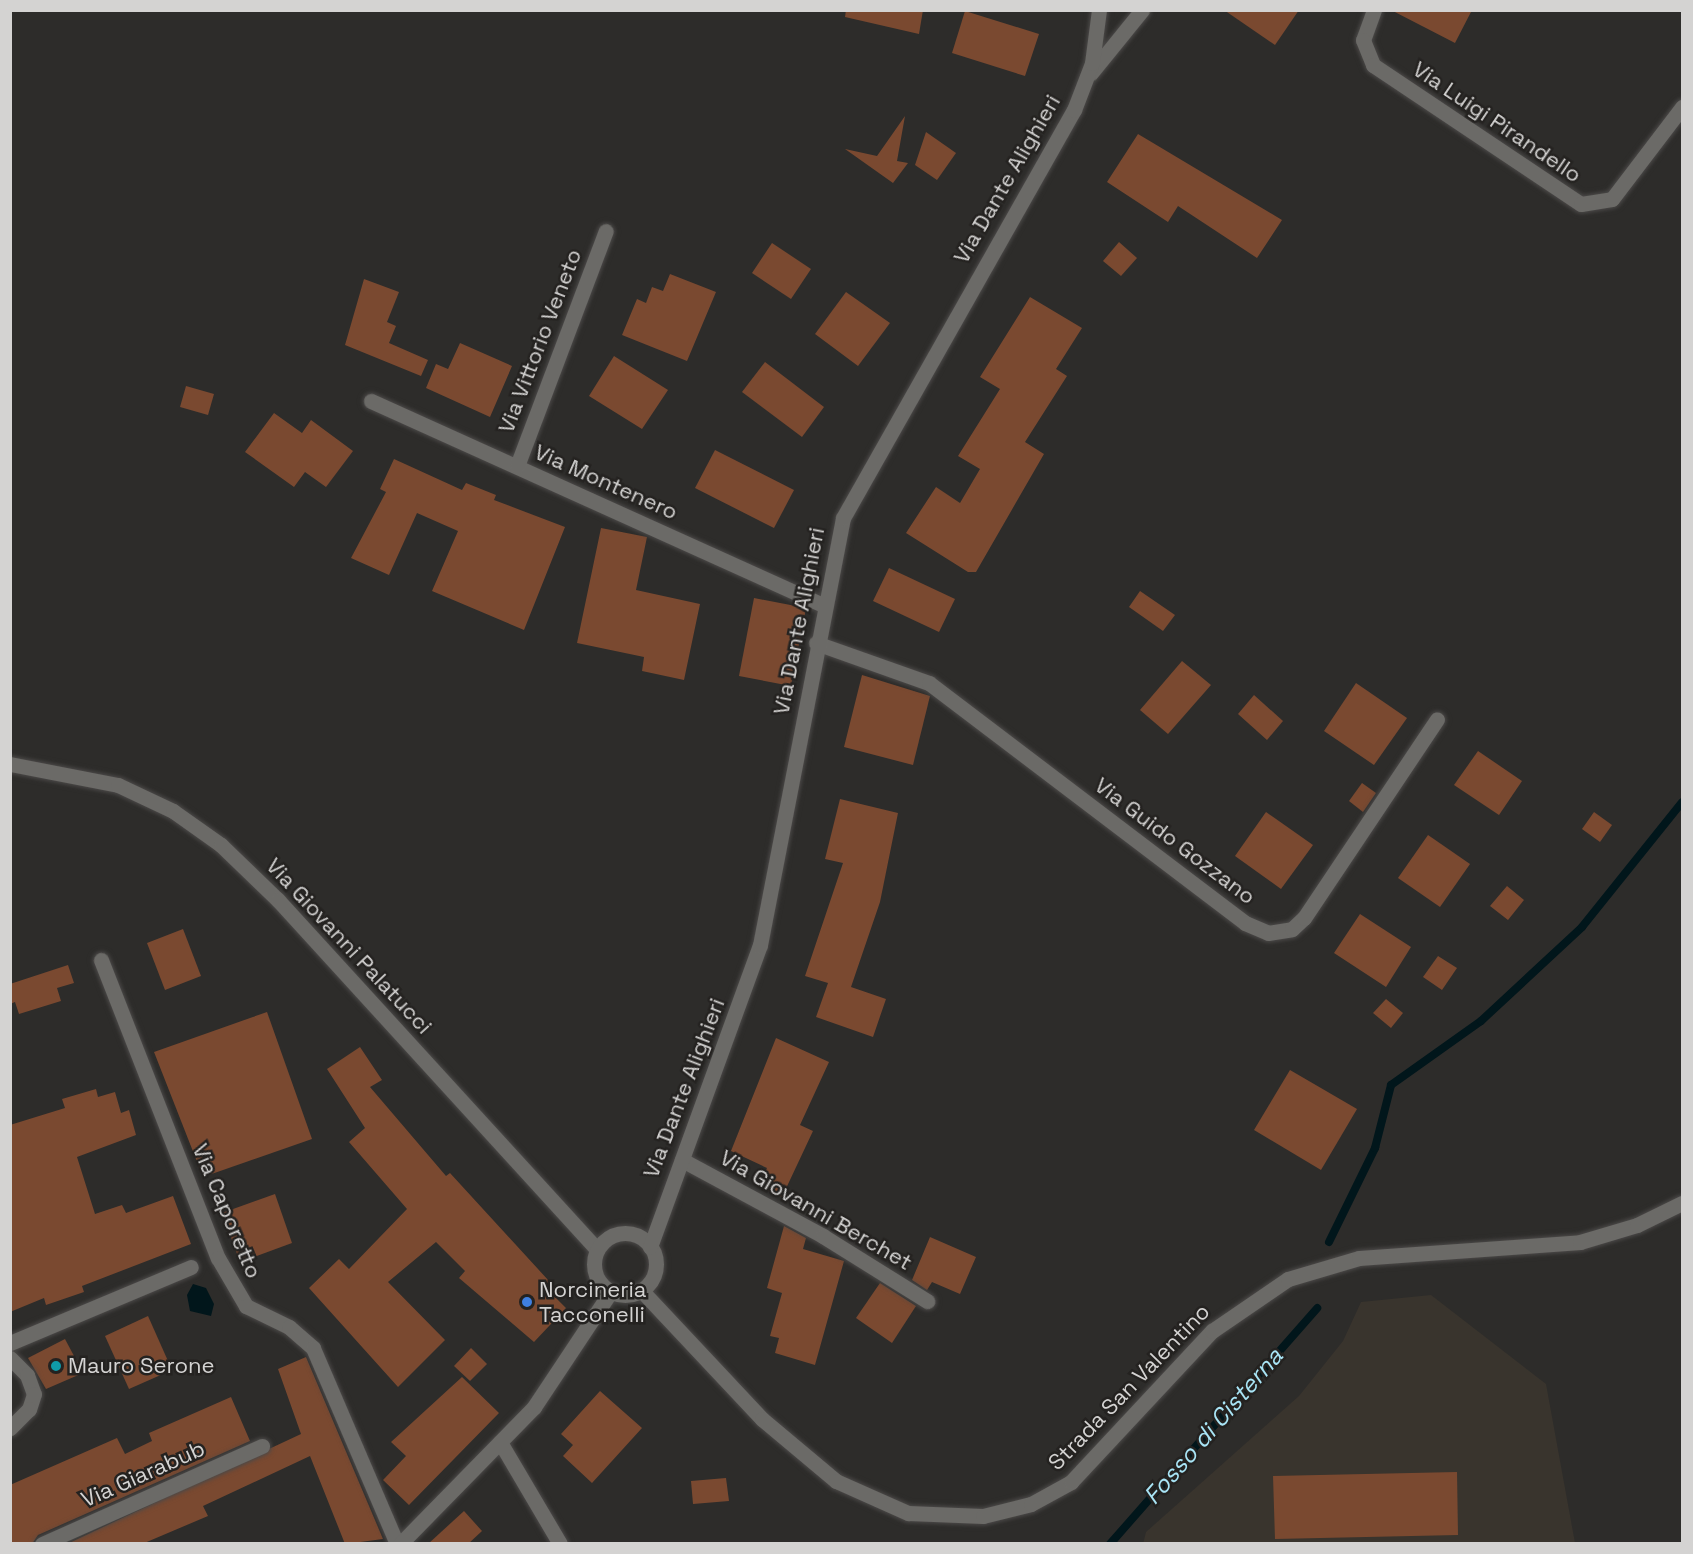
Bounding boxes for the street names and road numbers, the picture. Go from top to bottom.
street label: Via Luigi Pirandello [1408,56,1586,188]
street label: Via Dante Alighieri [948,90,1066,268]
street label: Via Vittorio Veneto [493,245,587,437]
street label: Via Montenero [530,439,682,525]
street label: Via Dante Alighieri [768,525,830,717]
street label: Via Guido Gozzano [1089,772,1261,910]
street label: Via Giovanni Palatucci [261,853,437,1039]
street label: Via Dante Alighieri [638,994,730,1182]
street label: Via Caporetto [187,1140,267,1282]
street label: Via Giovanni Berchet [715,1144,917,1276]
street label: Strada San Valentino [1043,1298,1215,1476]
street label: Via Giarabub [77,1435,209,1513]

